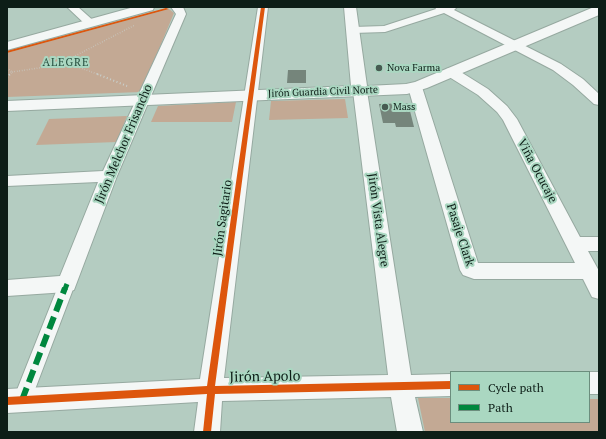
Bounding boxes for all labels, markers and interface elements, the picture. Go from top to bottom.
district label: ALEGRE [43,56,89,70]
place label: Nova Farma [387,62,440,74]
marker: Nova Farma [374,63,384,73]
street label: Jirón Melchor Frisancho [92,82,156,206]
street label: Jirón Guardia Civil Norte [268,84,378,100]
place label: Mass [393,101,415,113]
marker: Mass [380,102,390,112]
street label: Viña Ocucaje [514,137,560,205]
street label: Jirón Vista Alegre [364,172,392,268]
street label: Jirón Sagitario [211,179,235,257]
street label: Pasaje Clark [443,202,477,268]
street label: Jirón Apolo [229,368,301,386]
legend [450,371,590,423]
text: Cycle path [488,380,544,395]
text: Path [488,400,513,415]

